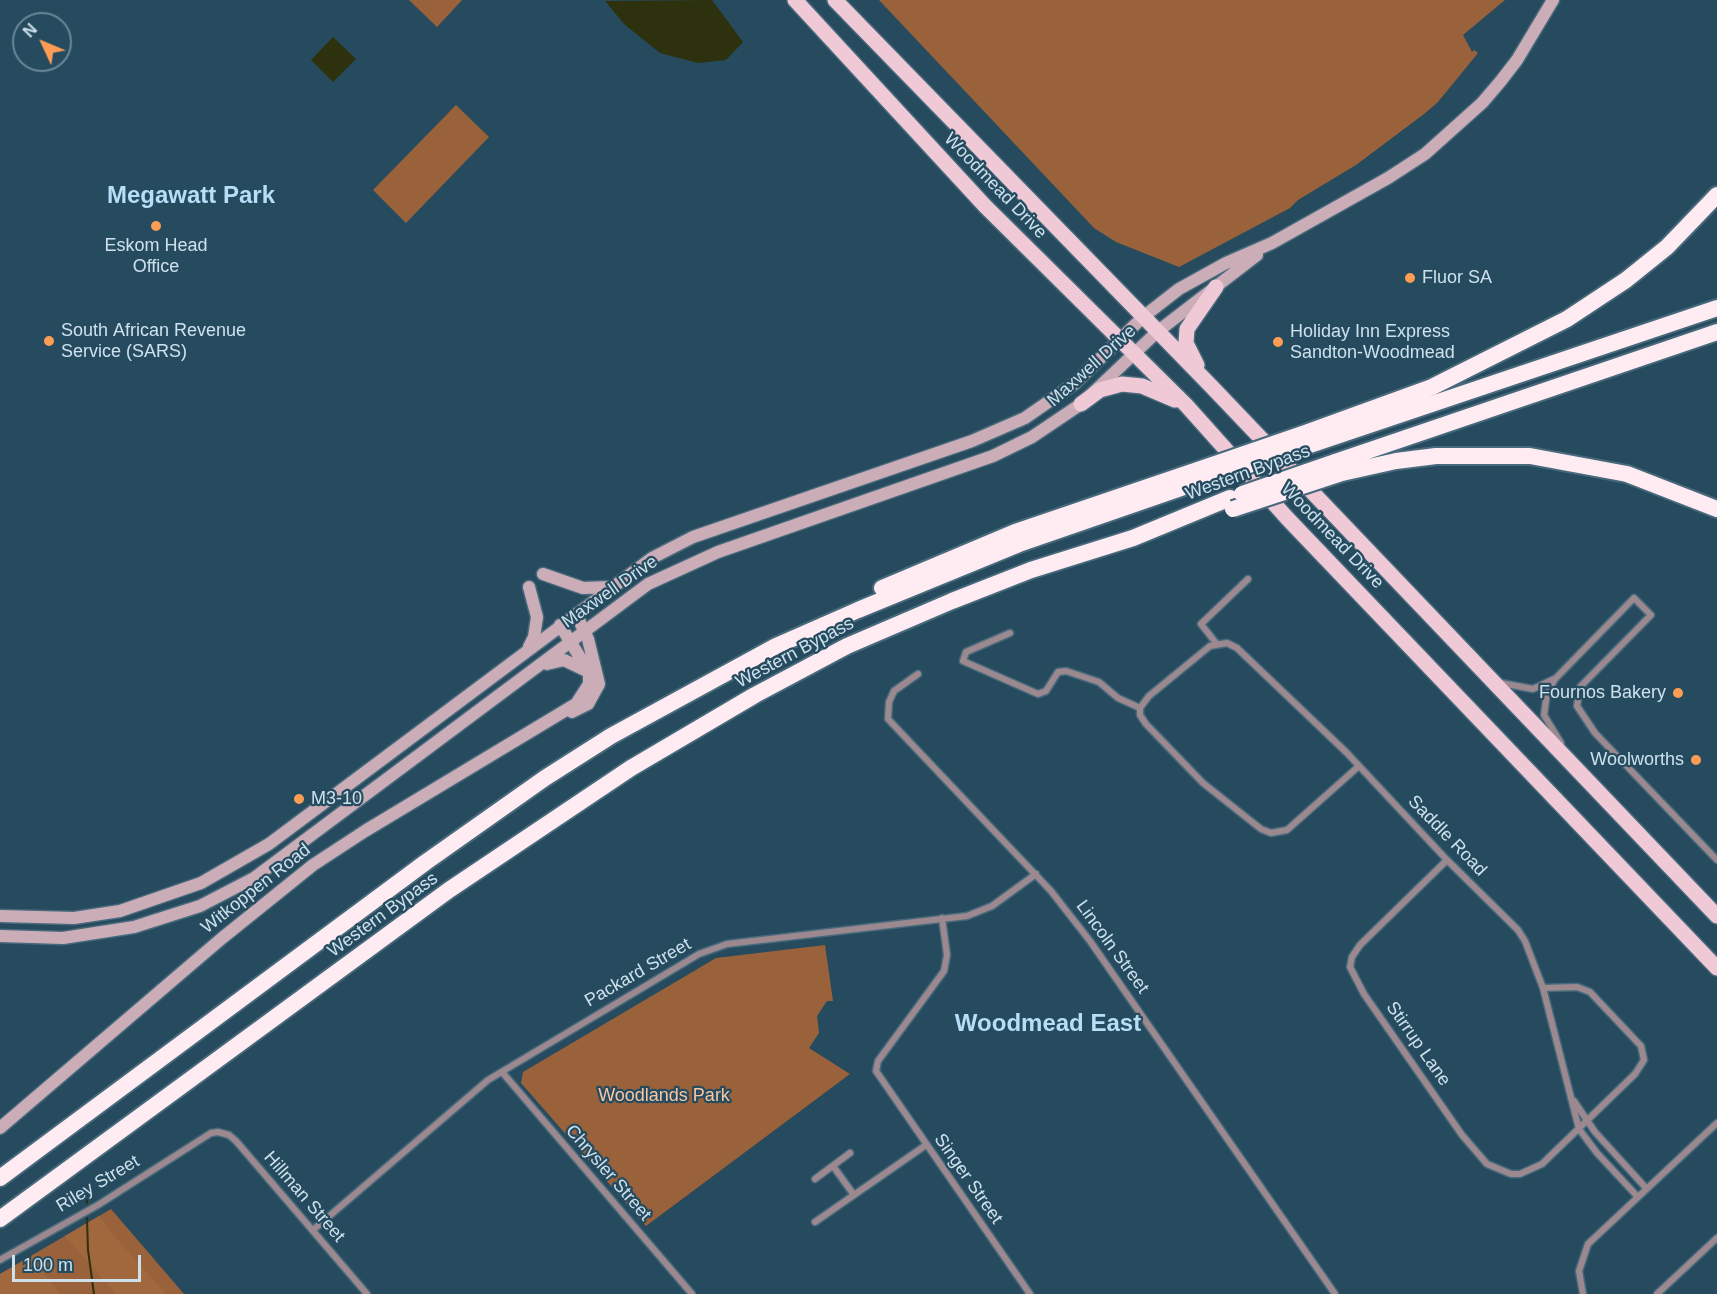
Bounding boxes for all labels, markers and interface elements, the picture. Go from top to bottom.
north arrow [12,12,72,72]
text: N [20,20,40,41]
street label: Woodmead Drive [939,129,1051,243]
district label: Megawatt Park [107,182,275,210]
marker: Eskom Head Office [149,219,163,233]
place label: Eskom Head Office [104,235,208,278]
place label: Fluor SA [1422,267,1492,289]
marker: Fluor SA [1403,271,1417,285]
place label: South African Revenue Service (SARS) [61,320,246,362]
street label: Maxwell Drive [1043,320,1141,412]
place label: Holiday Inn Express Sandton-Woodmead [1290,321,1455,364]
marker: South African Revenue Service (SARS) [42,334,56,348]
marker: Holiday Inn Express Sandton-Woodmead [1271,335,1285,349]
street label: Western Bypass [1183,440,1313,506]
street label: Woodmead Drive [1276,479,1388,593]
street label: Maxwell Drive [558,551,662,633]
street label: Western Bypass [732,613,858,693]
place label: Fournos Bakery [1539,682,1666,704]
marker: Fournos Bakery [1671,686,1685,700]
place label: Woolworths [1590,749,1684,771]
marker: Woolworths [1689,753,1703,767]
place label: M3-10 [311,788,362,810]
street label: Saddle Road [1403,791,1491,881]
marker: M3-10 [292,792,306,806]
street label: Witkoppen Road [197,840,315,938]
street label: Western Bypass [324,868,442,962]
street label: Lincoln Street [1071,896,1153,998]
street label: Packard Street [581,934,695,1012]
street label: Stirrup Lane [1381,998,1455,1090]
district label: Woodmead East [955,1010,1141,1038]
park label: Woodlands Park [598,1085,730,1107]
street label: Chrysler Street [560,1121,656,1225]
street label: Singer Street [929,1130,1007,1228]
street label: Hillman Street [259,1147,349,1247]
street label: Riley Street [53,1151,143,1217]
scale bar [15,1243,144,1281]
text: 100 m [23,1255,73,1275]

